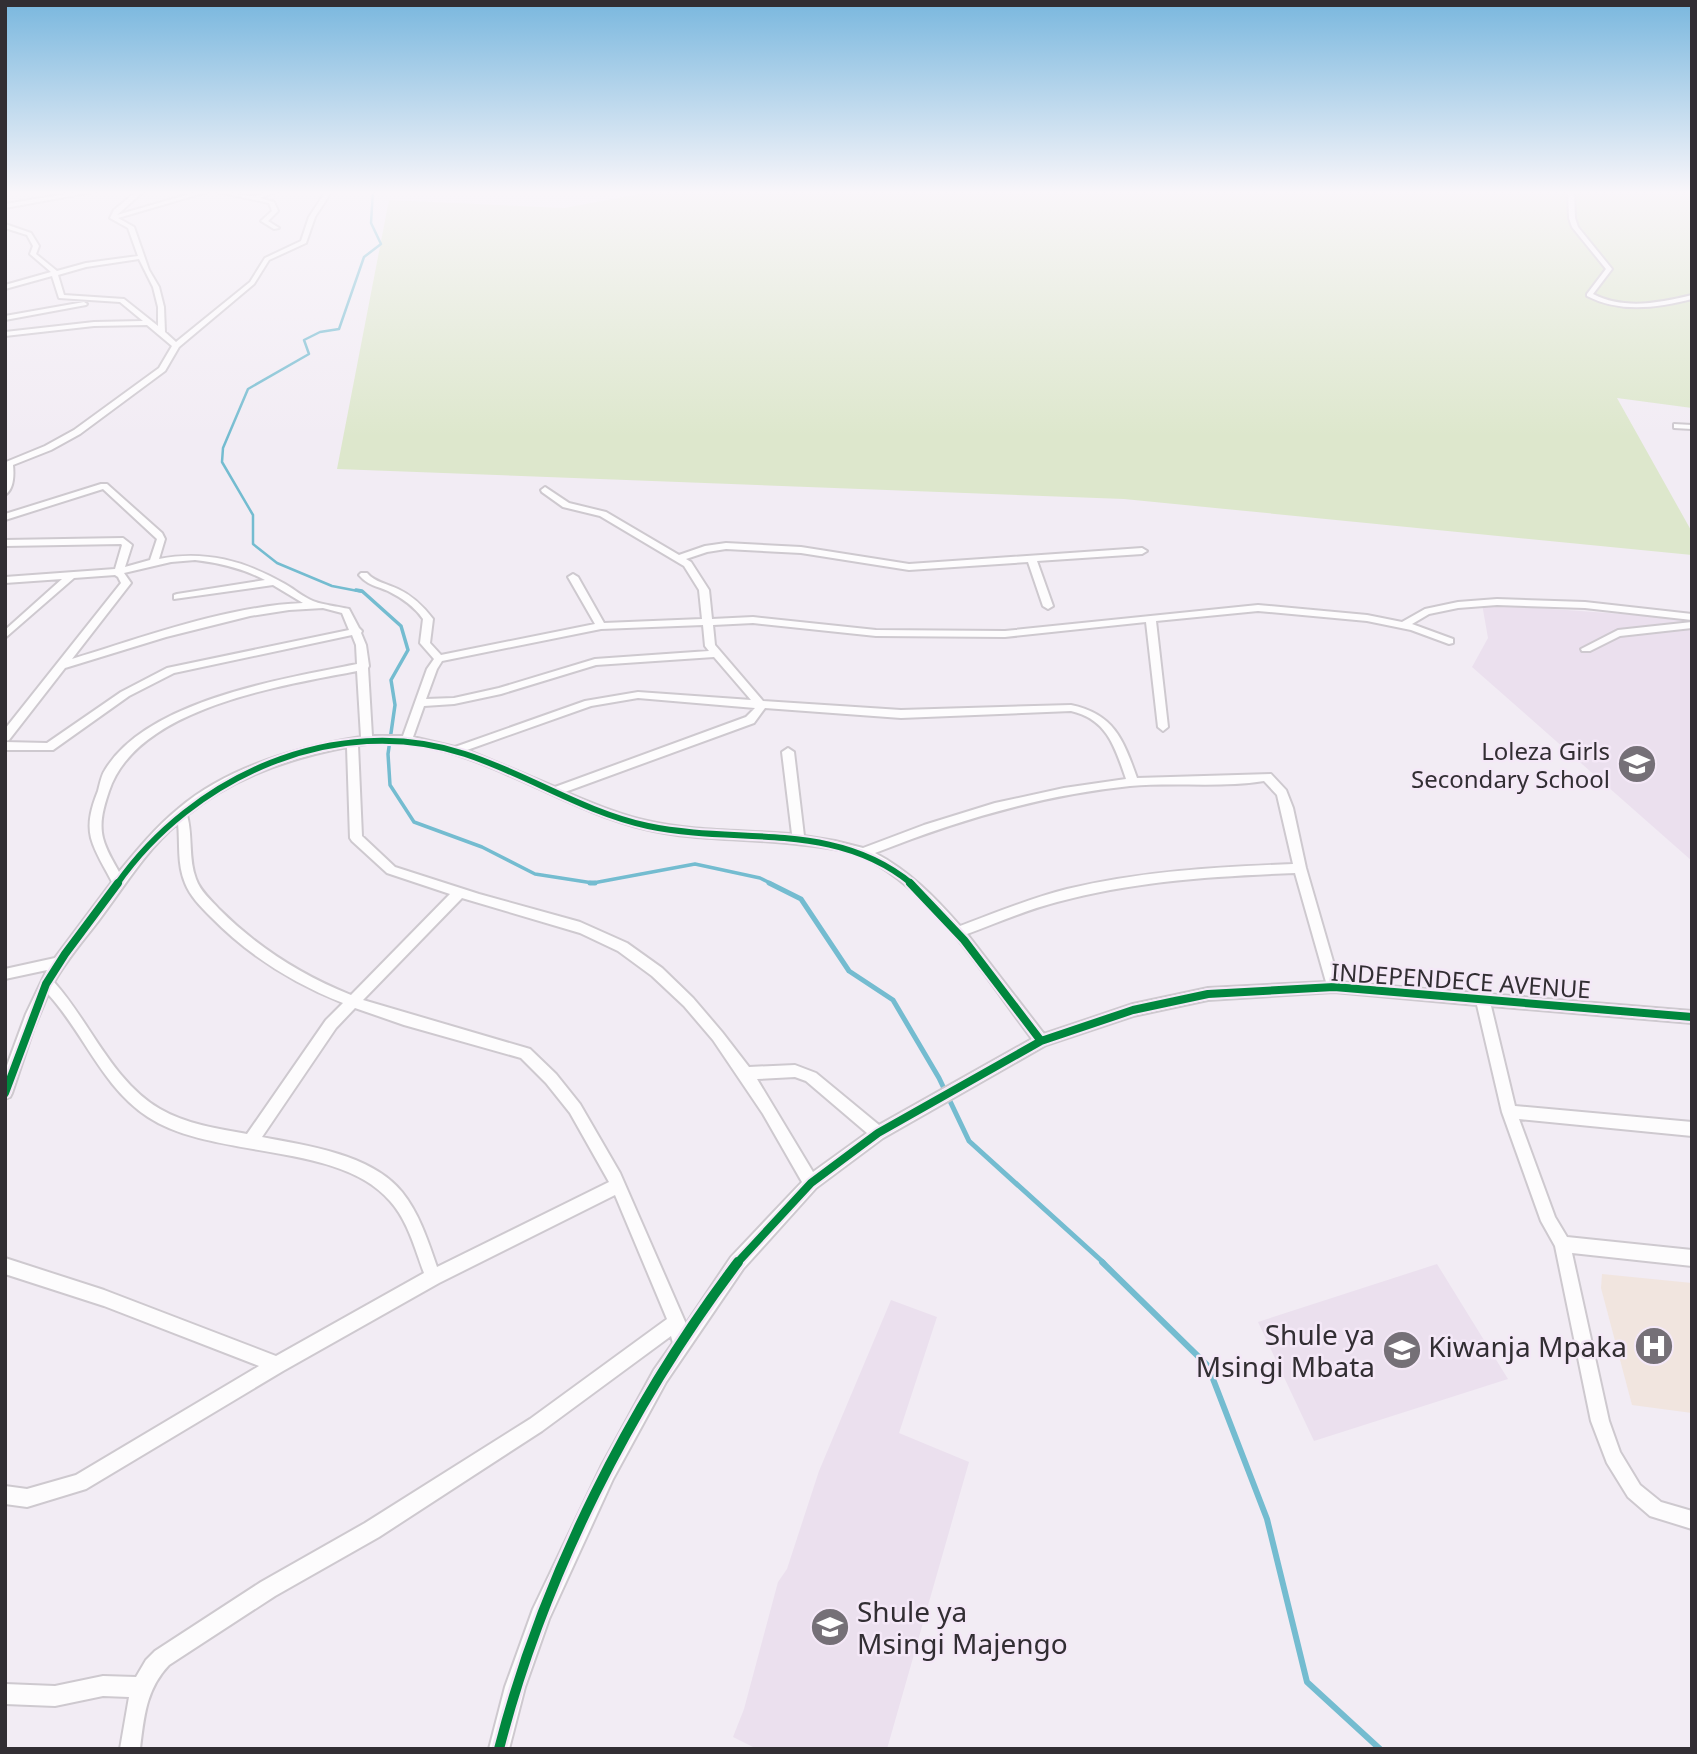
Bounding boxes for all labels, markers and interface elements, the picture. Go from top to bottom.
place label: Loleza Girls Secondary School [1411,734,1610,795]
school or university icon: Loleza Girls Secondary School [1616,743,1658,785]
street label: INDEPENDECE AVENUE [1330,954,1592,1006]
place label: Shule ya Msingi Mbata [1196,1315,1375,1385]
hospital icon: Kiwanja Mpaka [1633,1325,1675,1367]
place label: Kiwanja Mpaka [1428,1327,1627,1365]
school or university icon: Shule ya Msingi Mbata [1381,1329,1423,1371]
place label: Shule ya Msingi Majengo [857,1592,1068,1662]
school or university icon: Shule ya Msingi Majengo [809,1606,851,1648]

